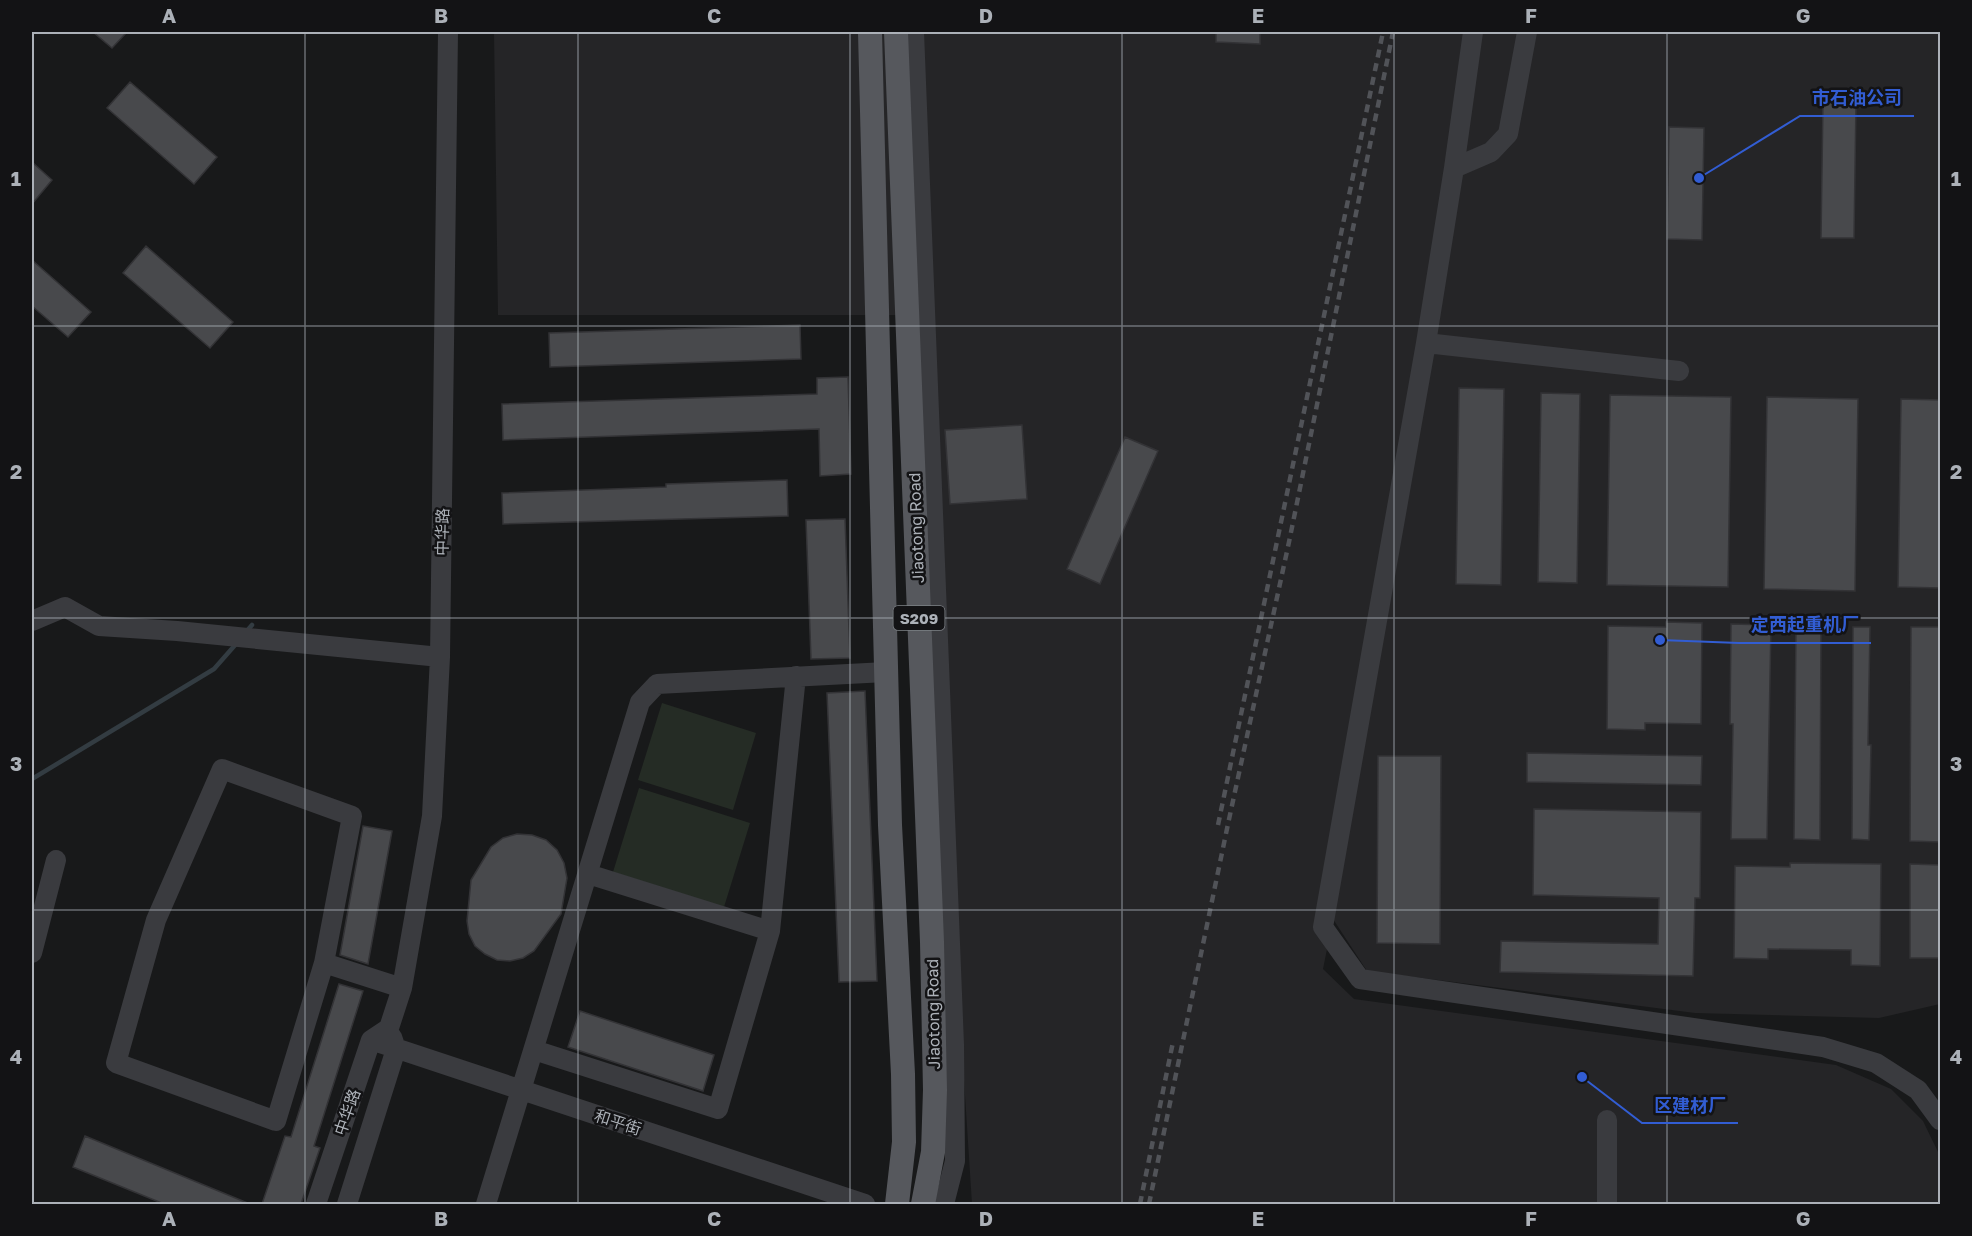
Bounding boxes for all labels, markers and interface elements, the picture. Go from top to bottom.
text: A [162,3,176,27]
text: B [434,3,448,27]
text: C [707,3,721,27]
text: D [979,3,993,27]
text: E [1252,3,1264,27]
text: F [1525,3,1537,27]
text: G [1796,3,1810,27]
callout: 市石油公司 [1800,80,1914,116]
text: 市石油公司 [1812,86,1902,108]
text: 1 [11,166,21,190]
text: 1 [1951,166,1961,190]
text: 2 [10,459,22,483]
text: 2 [1950,459,1962,483]
street label: Jiaotong Road [904,472,928,584]
street label: 中华路 [432,508,452,556]
road number: S209 [894,606,944,630]
callout: 定西起重机厂 [1739,607,1871,643]
text: 定西起重机厂 [1751,613,1859,635]
text: 3 [10,751,22,775]
text: 3 [1950,751,1962,775]
street label: Jiaotong Road [922,958,944,1070]
text: 4 [10,1044,22,1068]
text: 4 [1950,1044,1962,1068]
street label: 中华路 [330,1086,364,1138]
callout: 区建材厂 [1642,1087,1738,1123]
text: 区建材厂 [1654,1094,1726,1116]
street label: 和平街 [592,1105,644,1139]
text: A [162,1206,176,1230]
text: B [434,1206,448,1230]
text: C [707,1206,721,1230]
text: D [979,1206,993,1230]
text: E [1252,1206,1264,1230]
text: F [1525,1206,1537,1230]
text: G [1796,1206,1810,1230]

